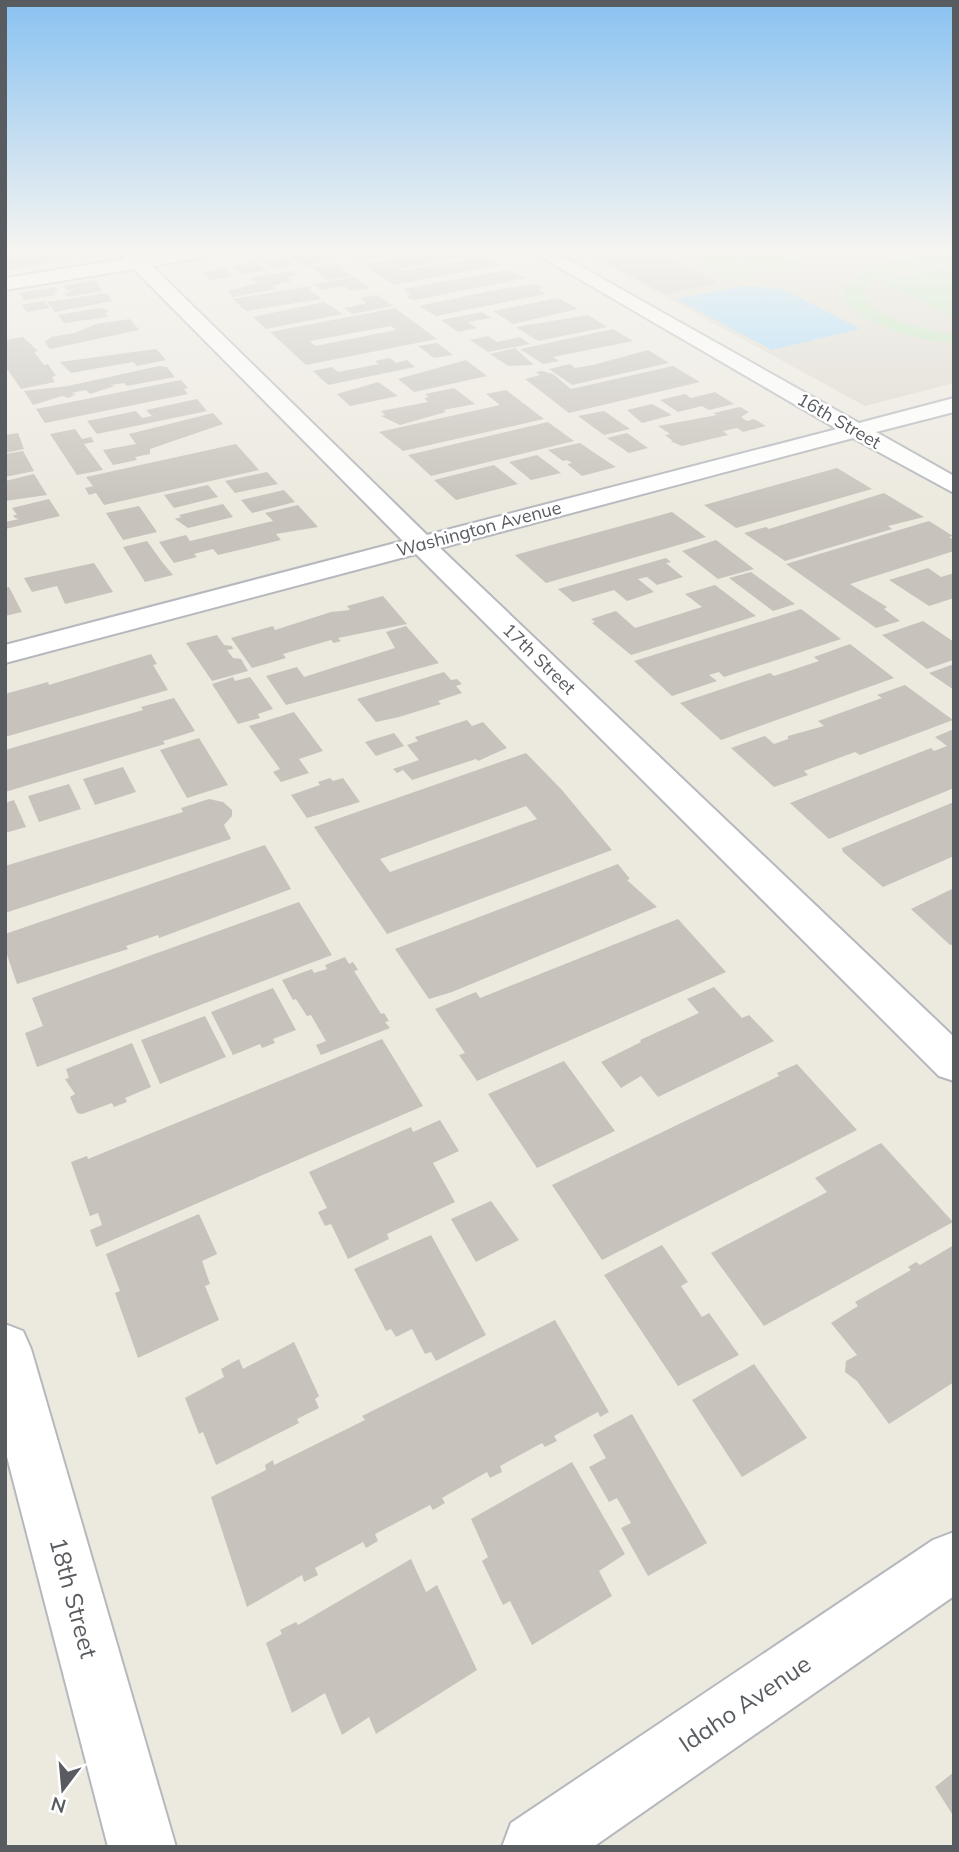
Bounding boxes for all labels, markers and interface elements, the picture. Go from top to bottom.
street label: 16th Street [793,387,885,454]
street label: Washington Avenue [394,495,564,562]
street label: 17th Street [498,618,581,699]
street label: 18th Street [43,1534,104,1661]
street label: Idaho Avenue [673,1648,816,1758]
north arrow [28,1754,98,1824]
text: N [48,1792,69,1819]

